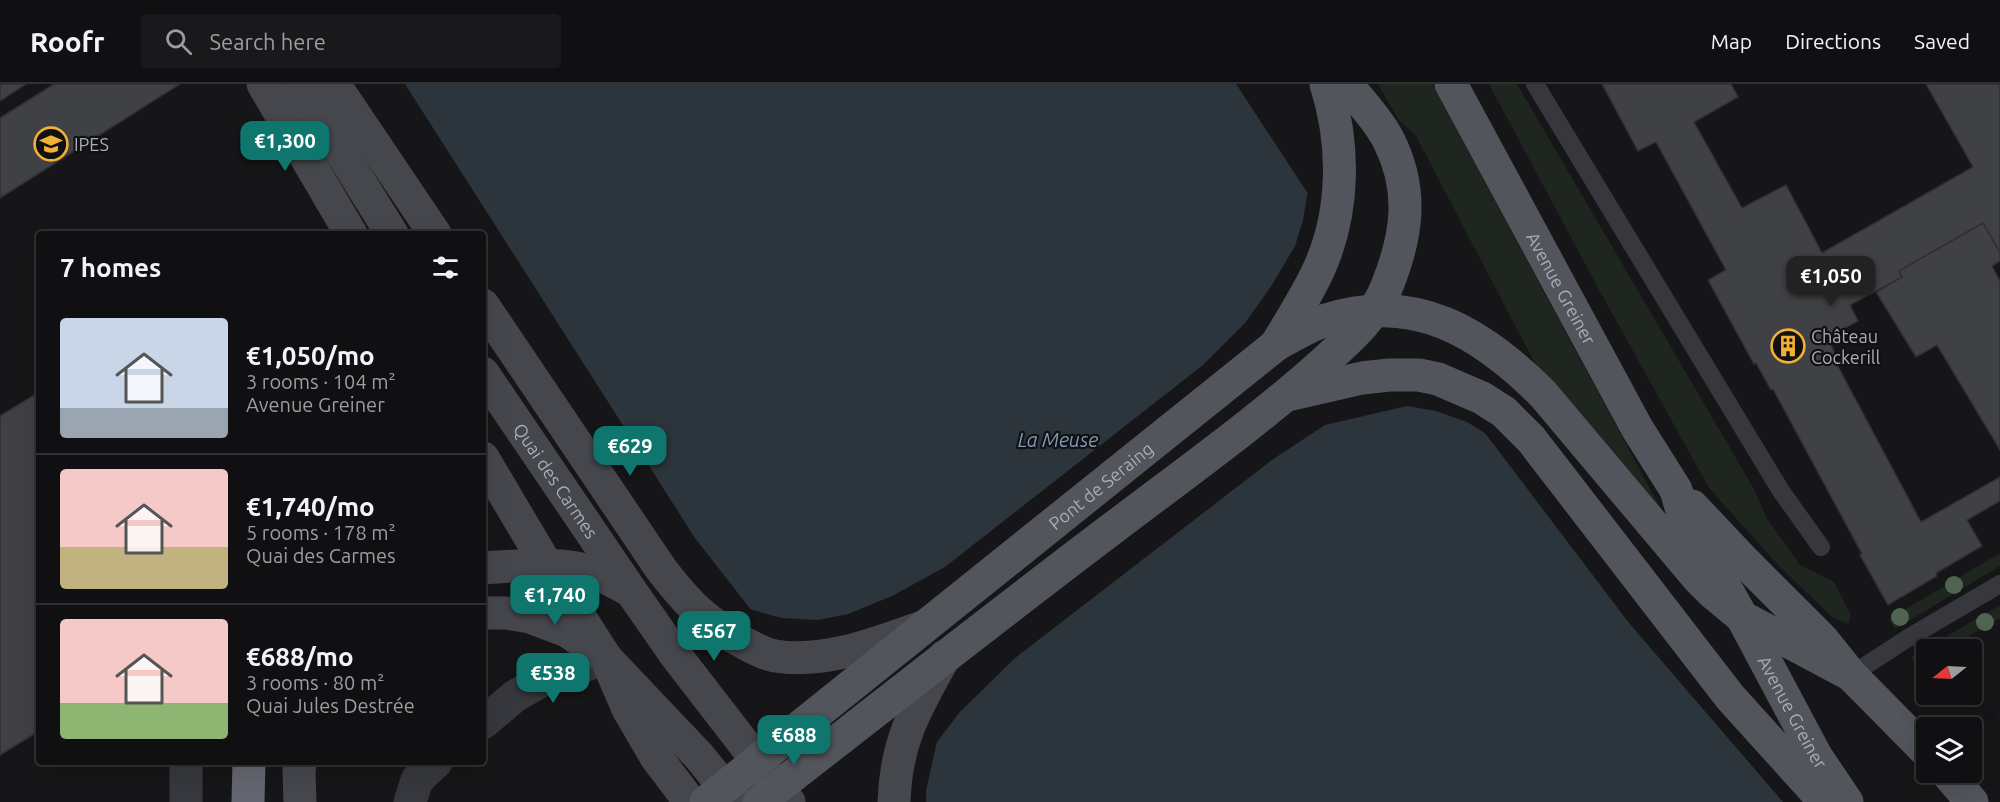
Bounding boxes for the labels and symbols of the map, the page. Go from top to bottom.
pin: €1,300 [236,121,334,172]
school or university icon: IPES [33,126,69,162]
place label: IPES [74,134,109,154]
street label: Avenue Greiner [1523,228,1600,348]
pin: €1,050 [1782,256,1880,307]
place label: Château Cockerill [1811,326,1881,367]
building icon: Château Cockerill [1770,328,1806,364]
street label: Quai des Carmes [509,419,602,542]
pin: €629 [594,426,666,477]
water label: La Meuse [1018,428,1098,451]
street label: Pont de Seraing [1045,438,1157,533]
pin: €1,740 [506,575,604,626]
pin: €567 [678,611,750,662]
north arrow [1916,639,1982,705]
street label: Avenue Greiner [1754,652,1831,772]
pin: €538 [517,653,589,704]
pin: €688 [758,715,830,766]

